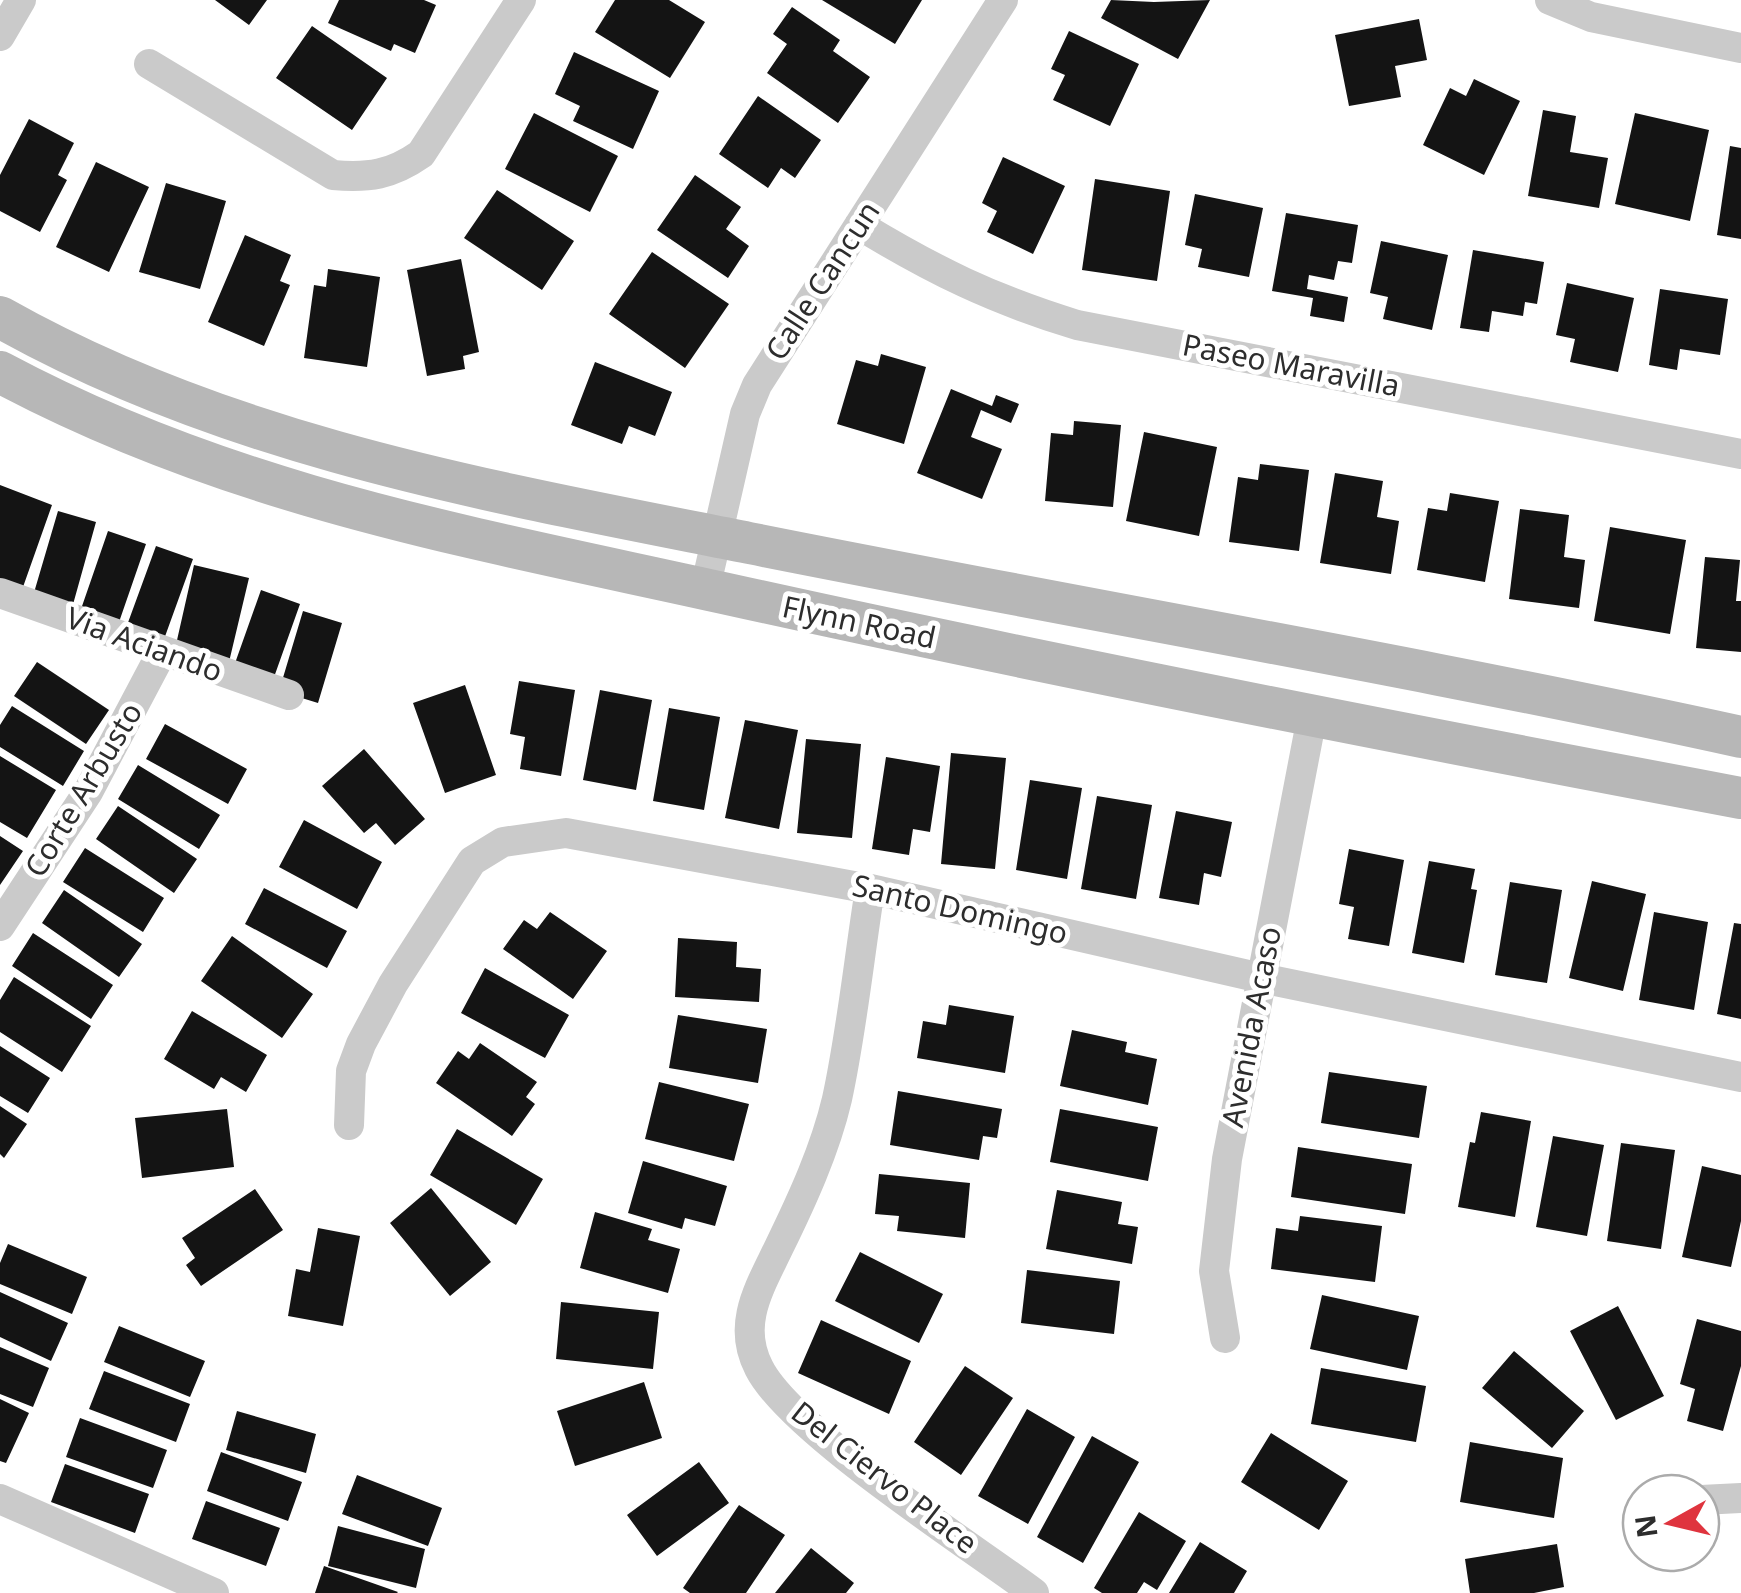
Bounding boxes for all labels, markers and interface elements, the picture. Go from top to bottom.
street label: Calle Cancun [755,193,888,368]
street label: Paseo Maravilla [1179,323,1403,406]
street label: Flynn Road [779,585,940,658]
street label: Via Aciando [61,596,228,691]
street label: Corte Arbusto [14,694,151,884]
street label: Santo Domingo [849,864,1072,953]
street label: Avenida Acaso [1211,923,1290,1131]
street label: Del Ciervo Place [783,1391,986,1562]
north arrow [1621,1473,1721,1573]
text: N [1625,1513,1666,1541]

